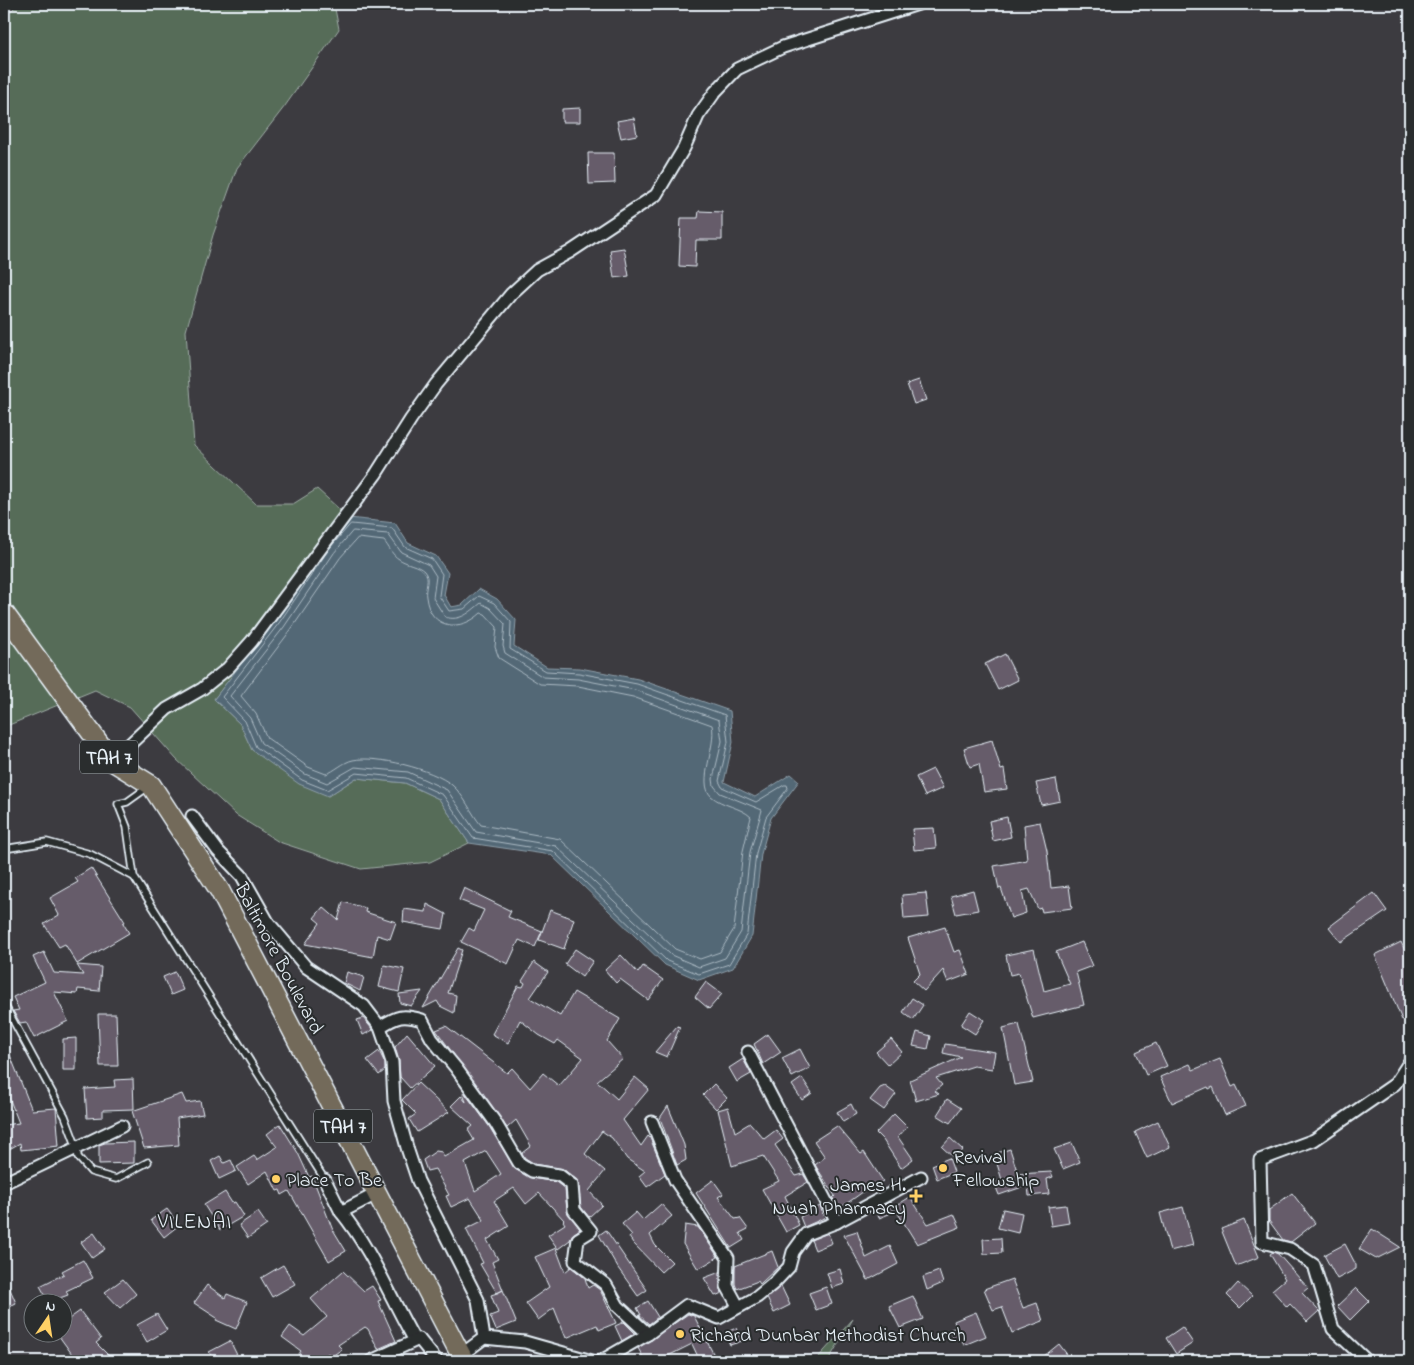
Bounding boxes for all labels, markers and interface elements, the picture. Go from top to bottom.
road number: TAH 7 [80,740,138,774]
street label: Baltimore Boulevard [225,878,330,1040]
road number: TAH 7 [314,1110,372,1142]
place label: Revival Fellowship [952,1144,1039,1196]
marker: Revival Fellowship [937,1162,949,1174]
place label: Place To Be [286,1167,382,1196]
place label: James H. Nuah Pharmacy [773,1172,906,1224]
marker: Place To Be [270,1173,282,1185]
marker: James H. Nuah Pharmacy [910,1190,922,1202]
district label: VILENAI [157,1208,232,1238]
north arrow [22,1292,72,1342]
text: N [44,1296,58,1318]
place label: Richard Dunbar Methodist Church [690,1322,966,1351]
marker: Richard Dunbar Methodist Church [674,1328,686,1340]

